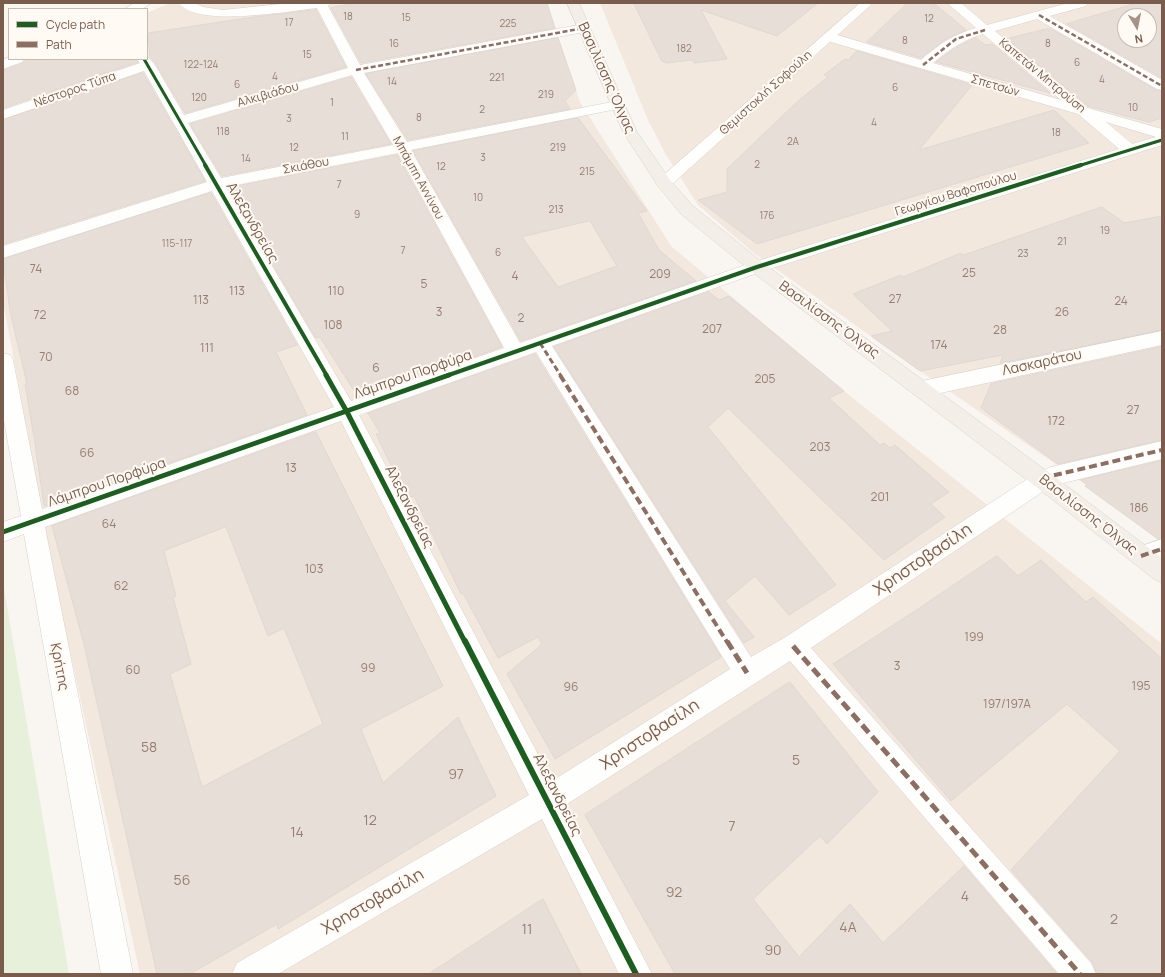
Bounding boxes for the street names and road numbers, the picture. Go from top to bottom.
street label: Βασιλίσσης Όλγας [574,20,638,136]
street label: Καπετάν Μητρούση [996,36,1088,116]
street label: Θεμιστοκλή Σοφούλη [717,48,815,138]
street label: Νέστορος Τύπα [32,69,118,111]
street label: Σπετσών [969,72,1021,100]
street label: Αλκιβιάδου [236,79,300,111]
street label: Μπάμπη Αννίνου [389,134,447,222]
street label: Σκιάθου [282,154,330,178]
street label: Γεωργίου Βαφοπούλου [893,169,1019,219]
street label: Αλεξανδρείας [222,180,282,266]
street label: Βασιλίσσης Όλγας [775,278,883,362]
street label: Λασκαράτου [1001,346,1083,380]
street label: Λάμπρου Πορφύρα [352,347,474,403]
street label: Λάμπρου Πορφύρα [46,455,168,511]
street label: Αλεξανδρείας [381,463,437,551]
street label: Βασιλίσσης Όλγας [1035,471,1141,559]
street label: Χρηστοβασίλη [870,520,976,600]
street label: Κρήτης [46,642,72,692]
street label: Χρηστοβασίλη [596,695,704,775]
street label: Αλεξανδρείας [529,751,585,839]
street label: Χρηστοβασίλη [318,865,428,939]

